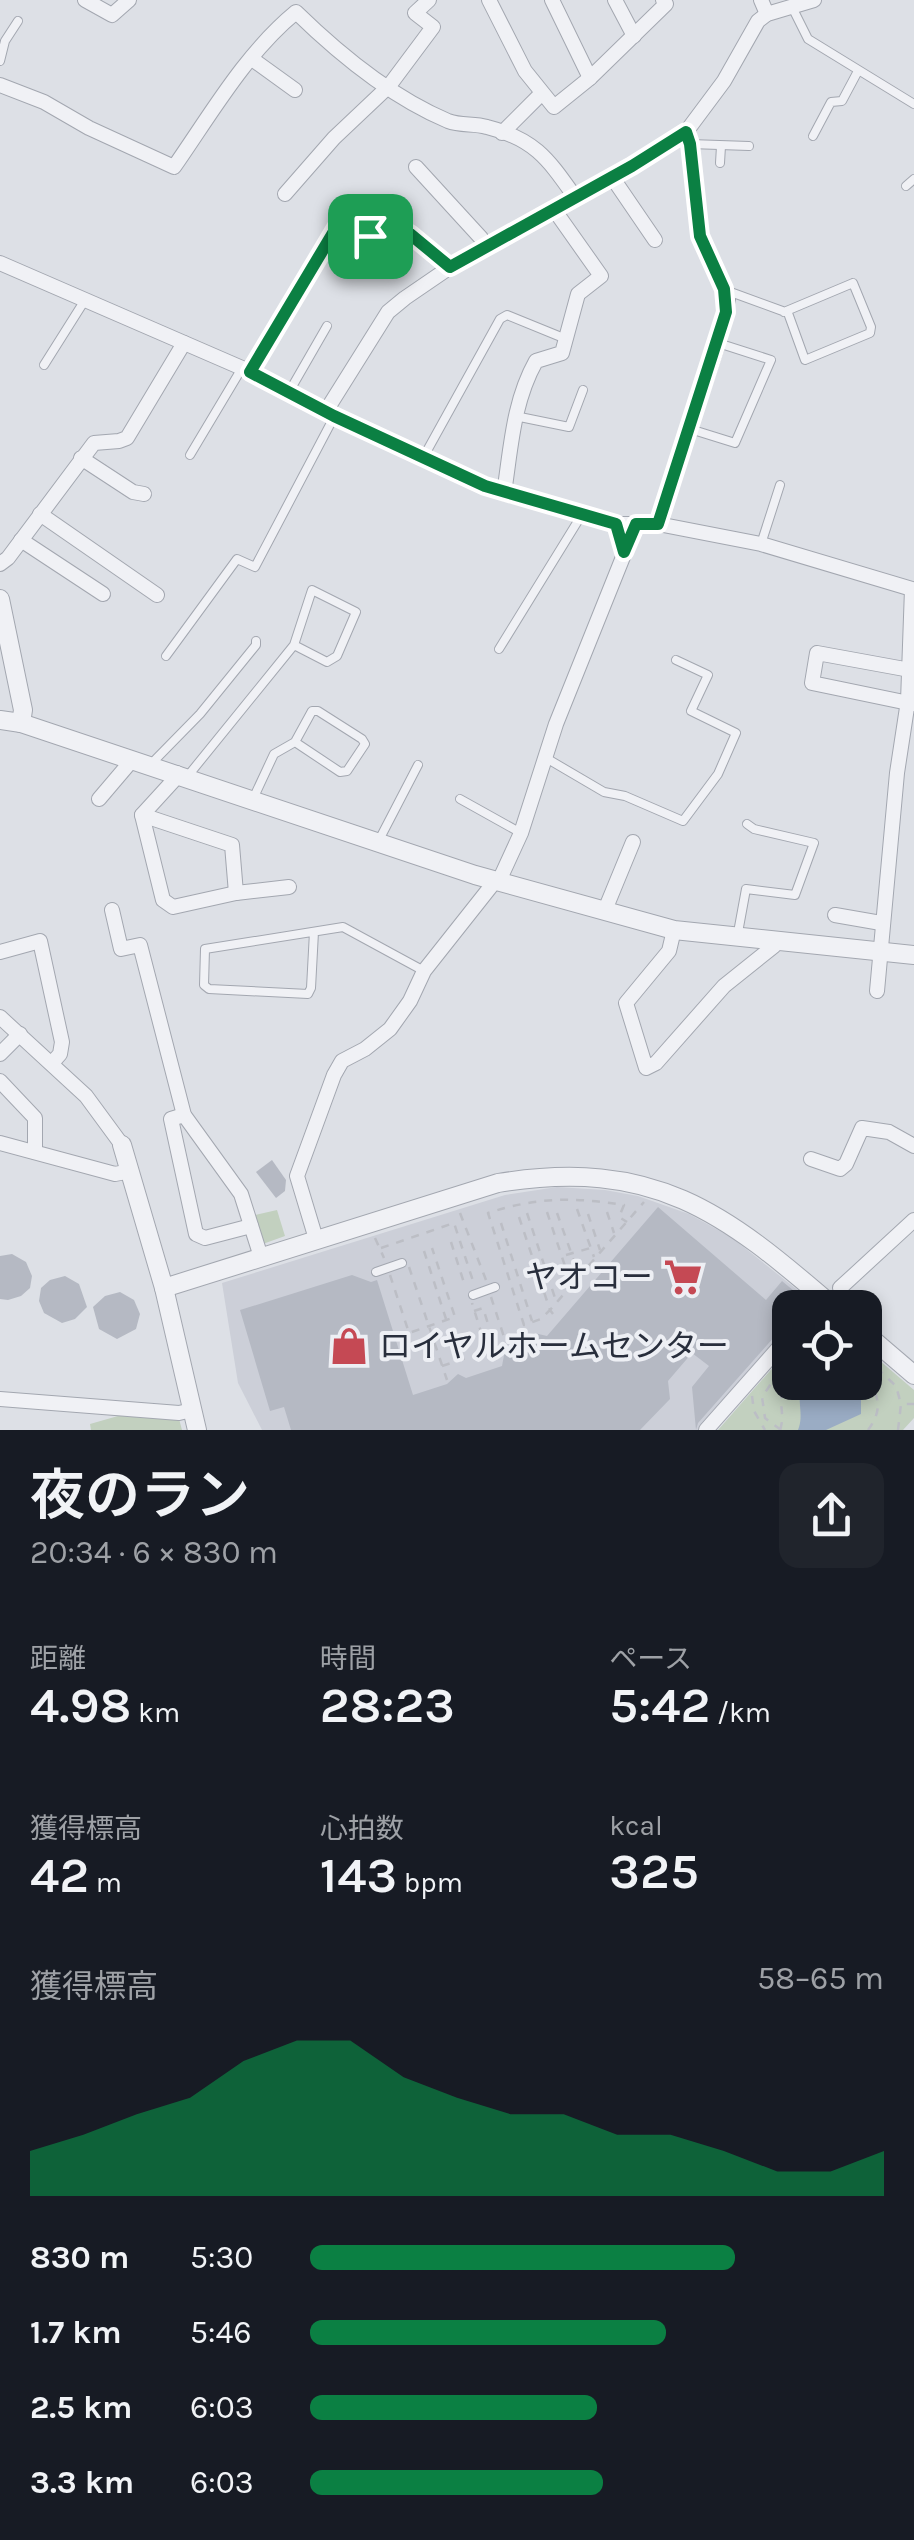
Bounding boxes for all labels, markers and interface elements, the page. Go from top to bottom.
pin [328,194,413,279]
icon: arrive [343,209,398,264]
supermarket icon: ヤオコー [662,1256,704,1298]
place label: ヤオコー [525,1259,653,1296]
map controls [772,1290,882,1400]
button: locate [772,1290,882,1400]
shop icon: ロイヤルホームセンター [328,1325,370,1367]
place label: ロイヤルホームセンター [379,1328,729,1365]
button: share [779,1463,884,1568]
text: 夜のラン [30,1464,250,1528]
text: 20:34 · 6 × 830 m [30,1534,278,1571]
text: 距離 [30,1642,86,1675]
text: 時間 [320,1642,376,1675]
text: ペース [609,1642,692,1675]
text: 4.98 [30,1676,131,1735]
text: 28:23 [320,1676,455,1735]
text: 5:42 [609,1676,710,1735]
text: km [131,1696,180,1729]
text: /km [710,1696,771,1729]
text: kcal [609,1809,663,1842]
text: 獲得標高 [30,1812,142,1845]
text: 心拍数 [320,1812,404,1845]
text: 325 [609,1842,699,1901]
text: 42 [30,1846,89,1905]
text: 143 [320,1846,397,1905]
text: m [89,1866,122,1899]
text: bpm [397,1866,463,1899]
text: 58–65 m [757,1960,884,1997]
text: 獲得標高 [30,1968,158,2005]
text: 830 m [30,2239,129,2276]
text: 5:30 [190,2239,253,2276]
text: 1.7 km [30,2314,122,2351]
text: 5:46 [190,2314,252,2351]
text: 2.5 km [30,2389,132,2426]
text: 6:03 [190,2389,254,2426]
text: 3.3 km [30,2464,134,2501]
text: 6:03 [190,2464,254,2501]

